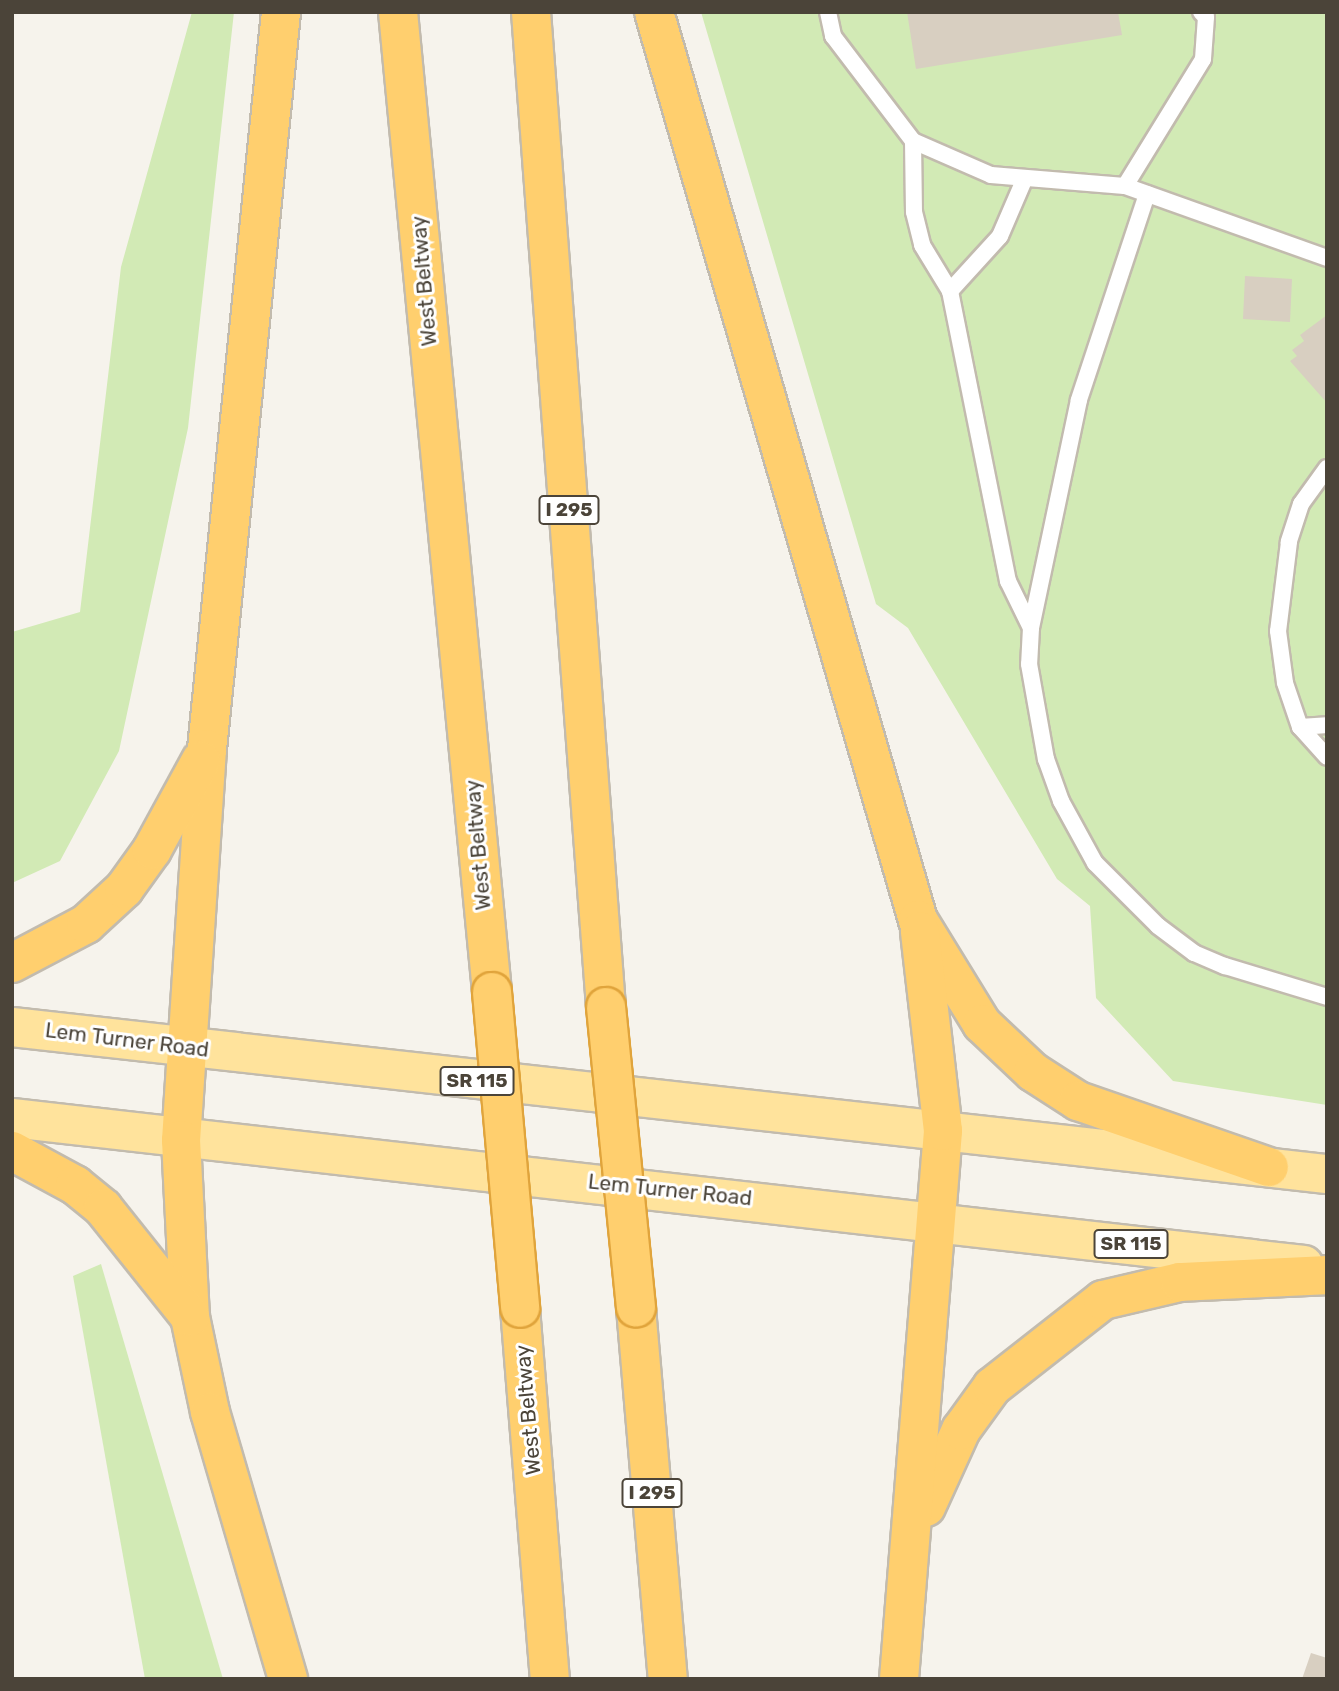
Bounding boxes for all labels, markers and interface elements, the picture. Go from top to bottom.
street label: West Beltway [406,215,442,347]
road number: I 295 [538,495,600,526]
street label: West Beltway [460,779,496,911]
street label: Lem Turner Road [43,1017,211,1063]
road number: SR 115 [438,1065,516,1096]
street label: Lem Turner Road [586,1169,754,1211]
road number: SR 115 [1092,1228,1170,1260]
street label: West Beltway [510,1344,546,1476]
road number: I 295 [620,1478,684,1508]

